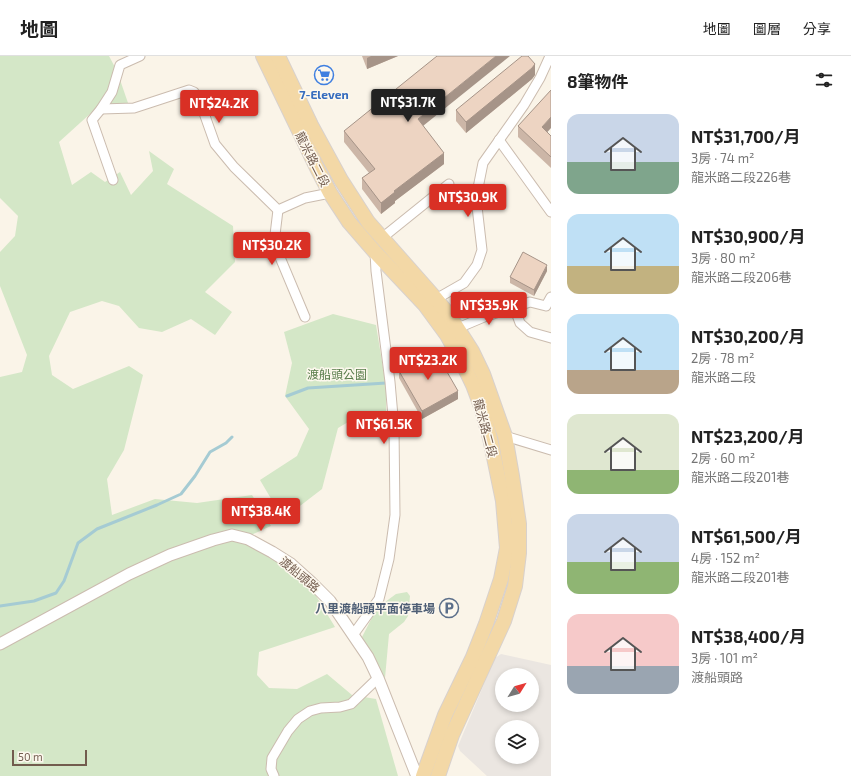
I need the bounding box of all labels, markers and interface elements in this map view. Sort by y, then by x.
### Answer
text: 地圖 [20,17,58,40]
text: 地圖 [703,20,731,37]
text: 圖層 [753,20,781,37]
text: 分享 [803,20,831,37]
supermarket icon: 7-Eleven [313,64,335,86]
icon: filters [813,69,835,91]
text: 8筆物件 [567,71,629,91]
place label: 7-Eleven [299,87,349,101]
pin: NT$31.7K [367,89,449,123]
pin: NT$24.2K [178,90,260,124]
text: NT$31.7K [380,94,436,110]
text: NT$24.2K [189,95,249,111]
text: NT$31,700/月 [691,126,801,146]
street label: 龍米路二段 [293,129,333,189]
icon: home [599,130,647,178]
text: 3房 · 74 m² [691,150,754,166]
text: 龍米路二段226巷 [691,169,791,185]
pin: NT$30.9K [427,184,509,218]
text: NT$30.9K [438,189,498,205]
text: NT$30,900/月 [691,226,806,246]
icon: home [599,230,647,278]
pin: NT$30.2K [231,232,313,266]
text: NT$30.2K [242,237,302,253]
text: 3房 · 80 m² [691,250,756,266]
text: 龍米路二段206巷 [691,269,792,285]
pin: NT$35.9K [448,292,530,326]
text: NT$35.9K [460,297,518,313]
text: NT$30,200/月 [691,326,806,346]
icon: home [599,330,647,378]
pin: NT$23.2K [387,347,469,381]
text: 2房 · 78 m² [691,350,754,366]
text: NT$23.2K [399,352,457,368]
park label: 渡船頭公園 [307,367,367,381]
text: 龍米路二段 [691,369,756,385]
street label: 龍米路二段 [471,397,501,459]
pin: NT$61.5K [343,411,425,445]
text: NT$61.5K [356,416,412,432]
text: NT$23,200/月 [691,426,805,446]
icon: home [599,430,647,478]
text: 2房 · 60 m² [691,450,755,466]
text: 龍米路二段201巷 [691,469,789,485]
pin: NT$38.4K [220,498,302,532]
text: NT$38.4K [231,503,291,519]
text: NT$61,500/月 [691,526,802,546]
icon: home [599,530,647,578]
text: 4房 · 152 m² [691,550,760,566]
street label: 渡船頭路 [277,553,323,595]
text: 龍米路二段201巷 [691,569,789,585]
parking icon: 八里渡船頭平面停車場 [438,597,460,619]
place label: 八里渡船頭平面停車場 [315,601,435,615]
text: NT$38,400/月 [691,626,806,646]
icon: home [599,630,647,678]
text: 3房 · 101 m² [691,650,758,666]
north arrow [495,668,539,712]
map controls [495,668,539,764]
text: 渡船頭路 [691,669,743,685]
button: layers [495,720,539,764]
scale bar [12,748,87,767]
text: 50 m [18,750,43,763]

